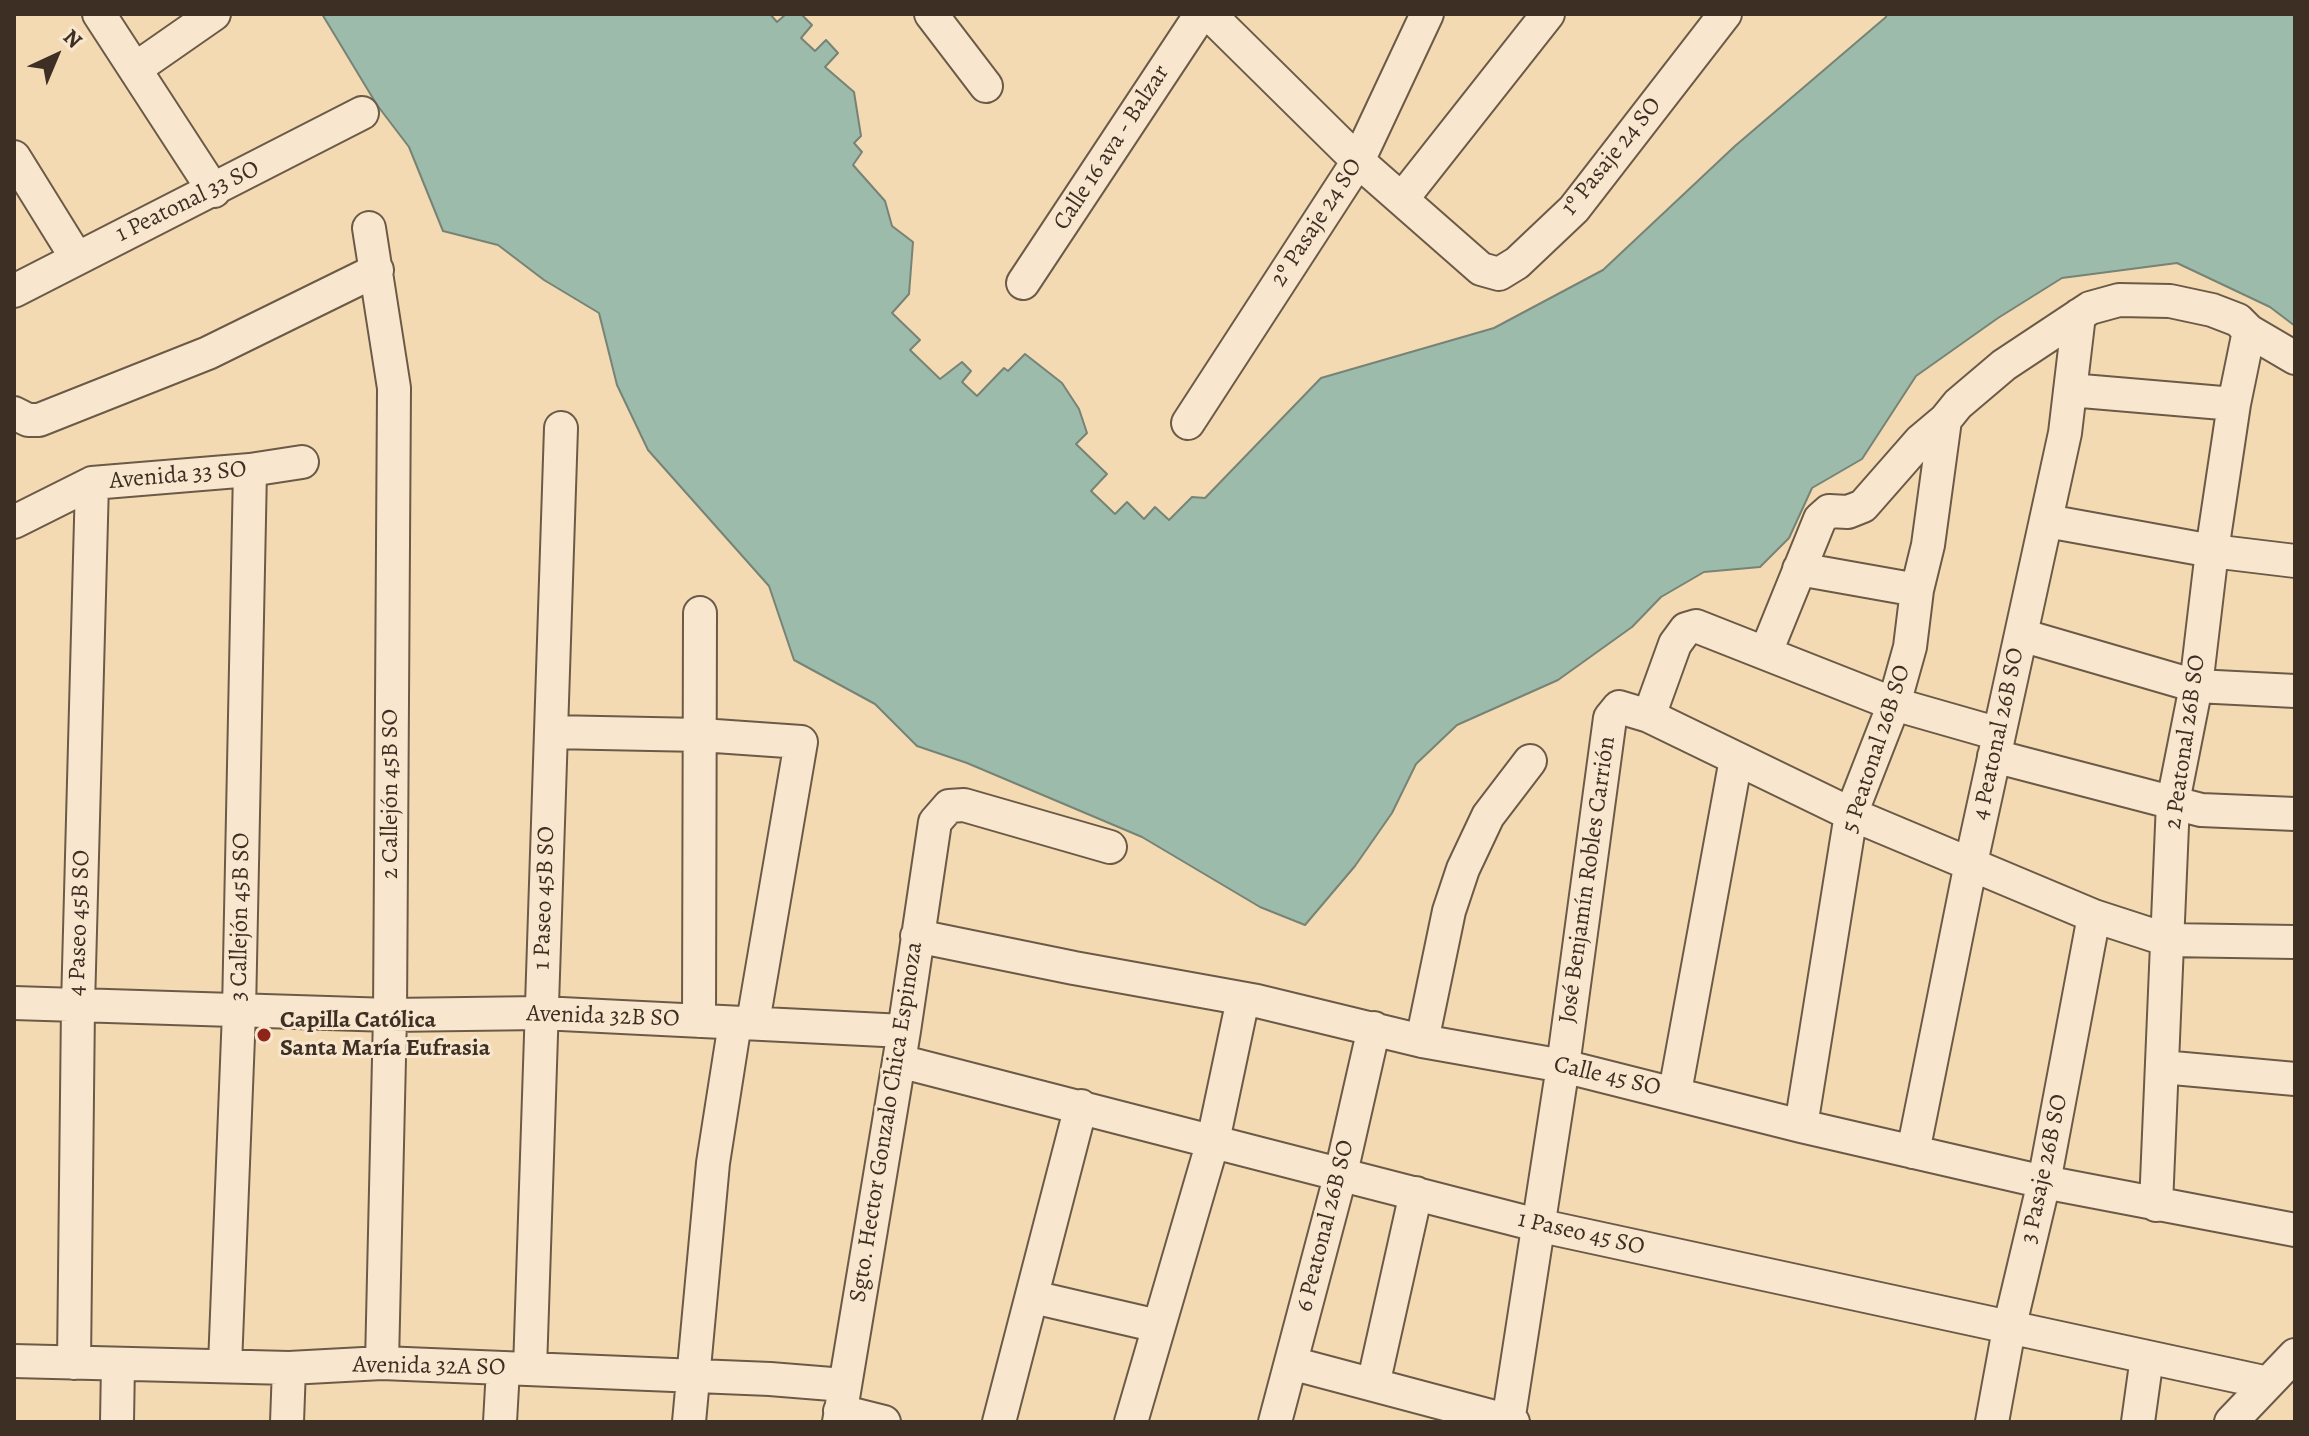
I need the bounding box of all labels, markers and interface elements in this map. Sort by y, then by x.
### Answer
north arrow [16,16,96,96]
text: N [56,22,89,55]
street label: Calle 16 ava - Balzar [1048,60,1176,236]
street label: 1º Pasaje 24 SO [1556,92,1668,222]
street label: 2º Pasaje 24 SO [1265,154,1369,292]
street label: 1 Peatonal 33 SO [112,155,264,249]
street label: Avenida 33 SO [108,456,248,496]
street label: 4 Peatonal 26B SO [1967,645,2031,823]
street label: 2 Peatonal 26B SO [2159,653,2213,831]
street label: 5 Peatonal 26B SO [1836,661,1918,837]
street label: 2 Callejón 45B SO [377,709,405,879]
street label: José Benjamín Robles Carrión [1554,735,1622,1025]
street label: 1 Paseo 45B SO [528,826,562,970]
street label: 3 Callejón 45B SO [225,832,257,1002]
street label: 4 Paseo 45B SO [63,849,97,997]
street label: Sgto. Hector Gonzalo Chica Espinoza [844,940,930,1304]
street label: Avenida 32B SO [526,1000,680,1034]
place label: Capilla Católica Santa María Eufrasia [280,1007,490,1063]
marker: Capilla Católica Santa María Eufrasia [255,1026,273,1044]
street label: Calle 45 SO [1551,1051,1663,1103]
street label: 3 Pasaje 26B SO [2015,1092,2075,1246]
street label: 6 Peatonal 26B SO [1291,1137,1361,1315]
street label: 1 Paseo 45 SO [1515,1205,1647,1263]
street label: Avenida 32A SO [352,1351,506,1383]

